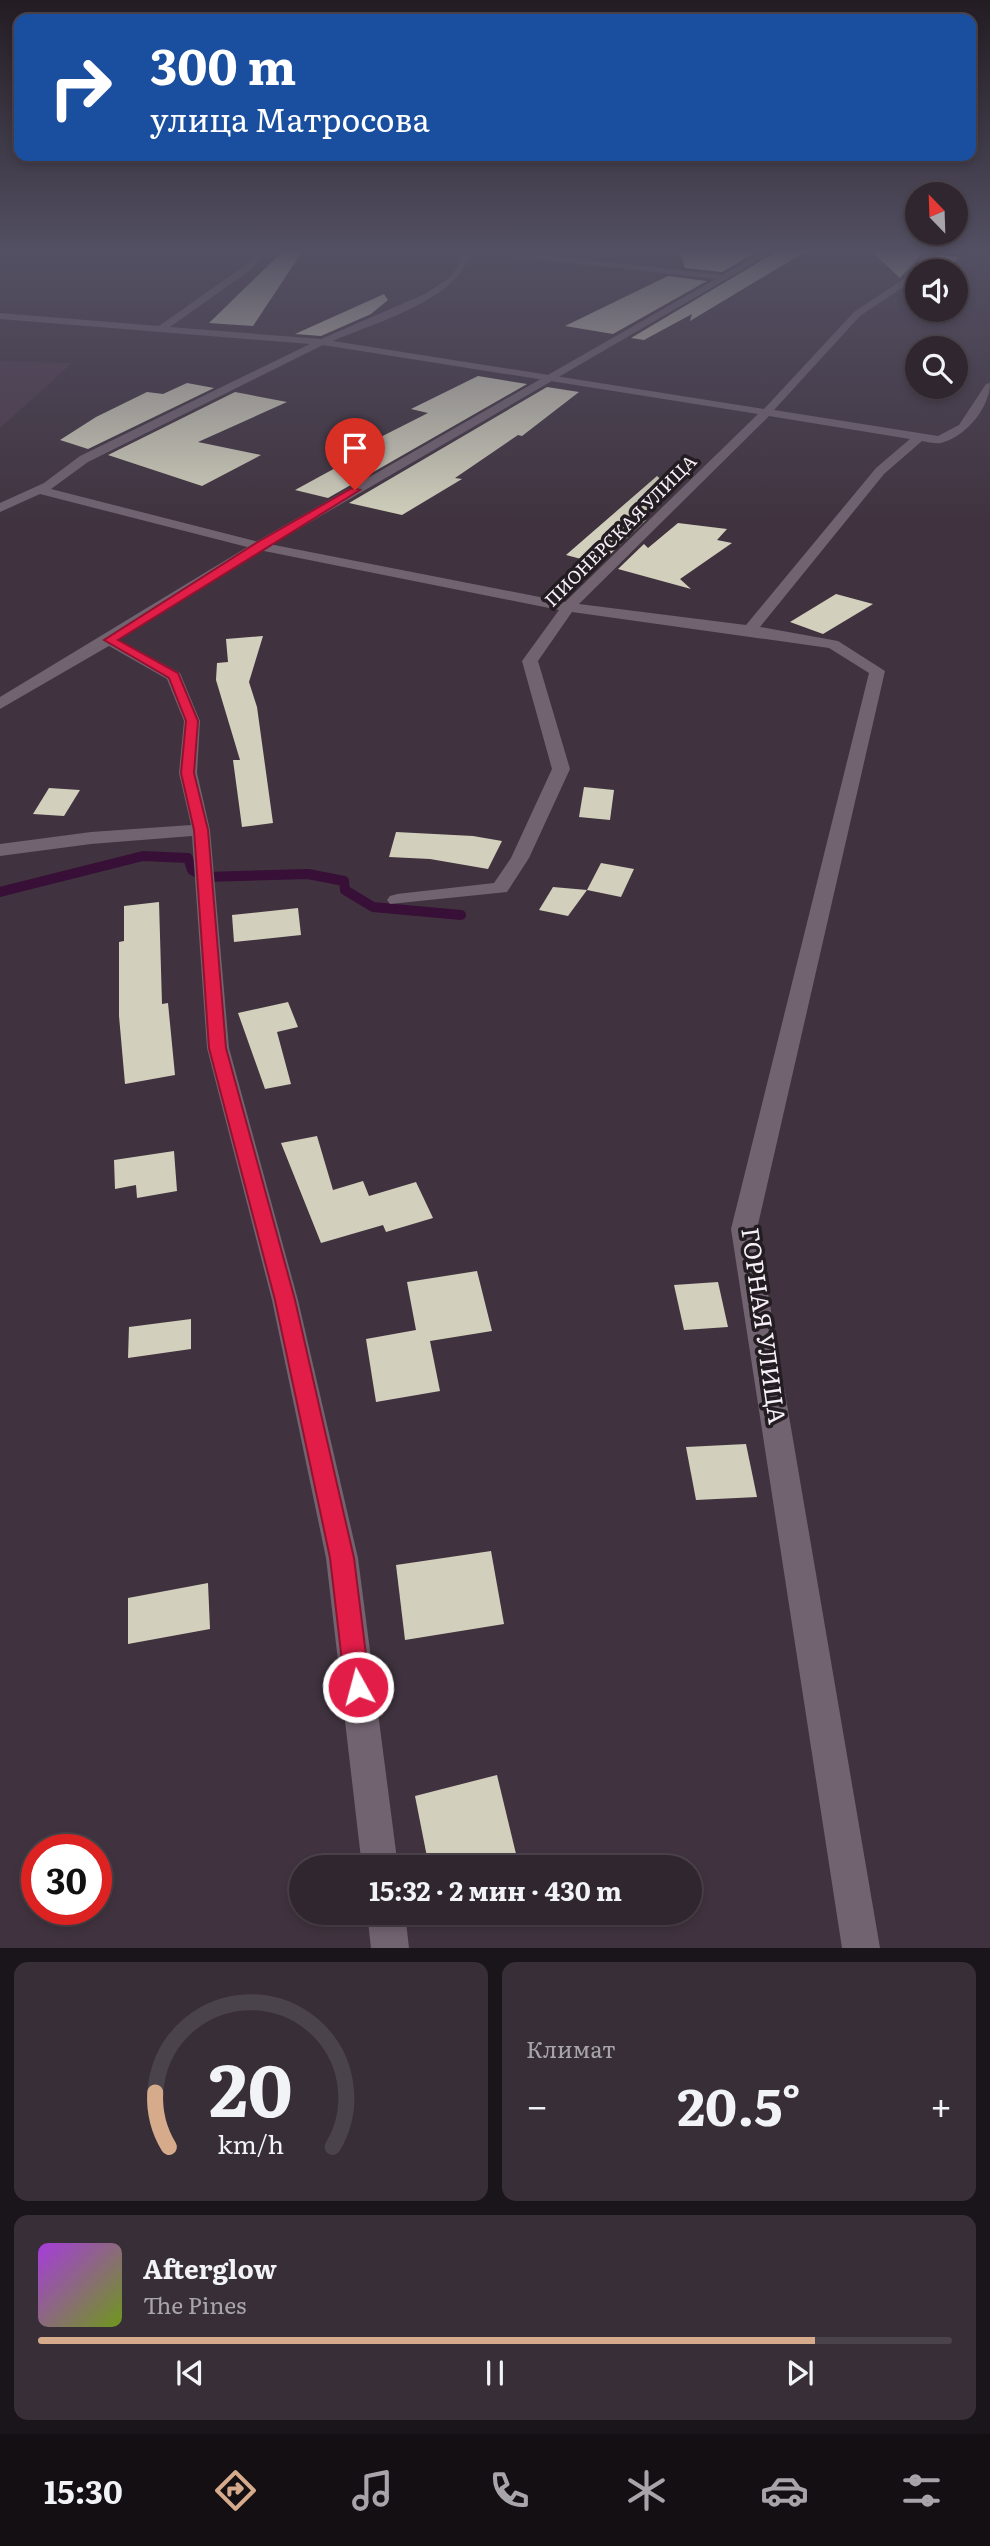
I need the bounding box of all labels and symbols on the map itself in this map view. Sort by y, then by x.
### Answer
north arrow [905,182,968,245]
pin [325,418,385,490]
street label: ПИОНЕРСКАЯ УЛИЦА [538,448,702,612]
street label: ГОРНАЯ УЛИЦА [734,1225,797,1427]
position arrow [321,1650,395,1724]
speed limit sign: 30 [21,1834,112,1925]

